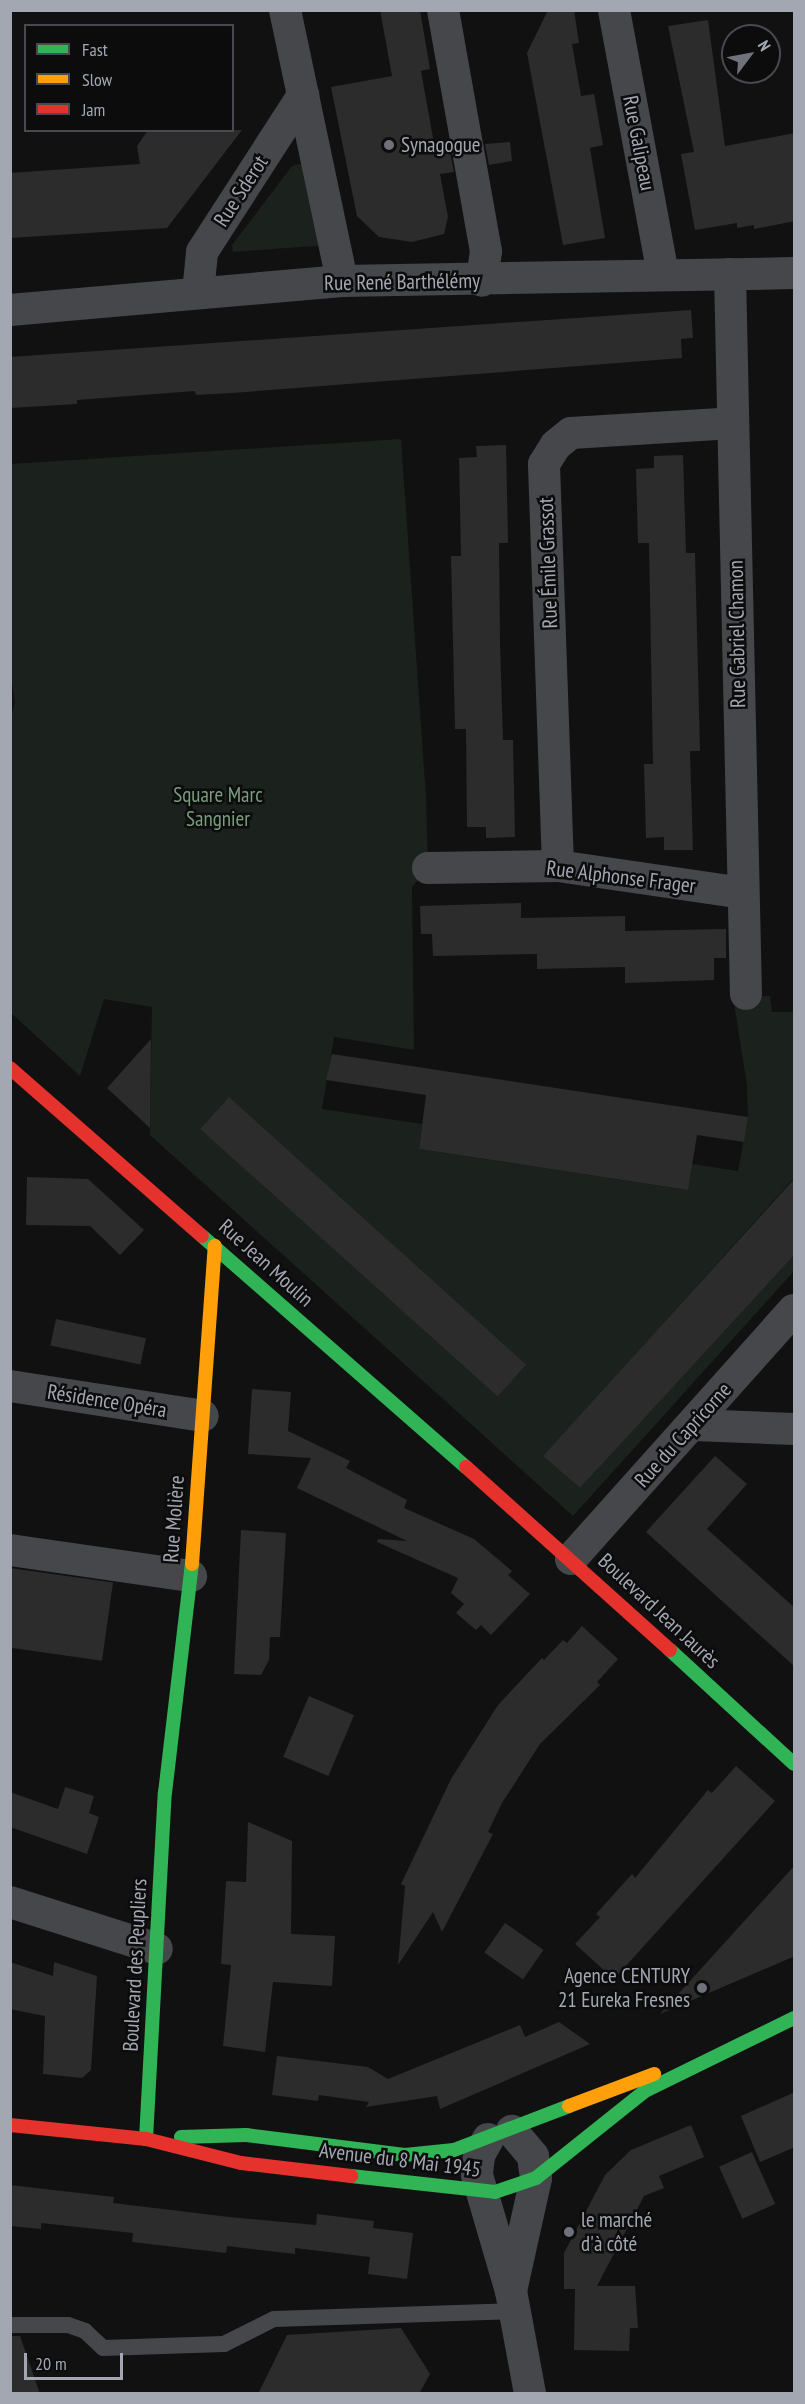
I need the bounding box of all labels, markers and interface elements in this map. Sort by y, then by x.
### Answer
legend [24,24,234,132]
north arrow [721,24,781,84]
text: N [754,37,775,54]
text: Fast [82,38,108,61]
text: Slow [82,68,112,91]
street label: Rue Galipeau [617,94,661,192]
text: Jam [82,98,105,121]
place label: Synagogue [401,132,481,158]
marker: Synagogue [382,138,396,152]
street label: Rue Sderot [209,151,273,231]
street label: Rue René Barthélémy [324,268,480,296]
street label: Rue Émile Grassot [533,497,563,629]
street label: Rue Gabriel Chamon [723,560,751,708]
park label: Square Marc Sangnier [173,782,263,832]
street label: Rue Alphonse Frager [545,855,697,899]
street label: Rue Jean Moulin [214,1214,318,1312]
street label: Rue du Capricorne [629,1378,737,1492]
street label: Résidence Opéra [46,1379,168,1423]
street label: Rue Molière [158,1475,190,1563]
street label: Boulevard Jean Jaurès [593,1548,725,1674]
street label: Boulevard des Peupliers [118,1878,152,2052]
place label: Agence CENTURY 21 Eureka Fresnes [558,1963,690,2013]
marker: Agence CENTURY 21 Eureka Fresnes [695,1981,709,1995]
street label: Avenue du 8 Mai 1945 [318,2138,482,2182]
place label: le marché d'à côté [581,2207,652,2257]
marker: le marché d'à côté [562,2225,576,2239]
scale bar [27,2341,126,2379]
text: 20 m [35,2352,67,2375]

